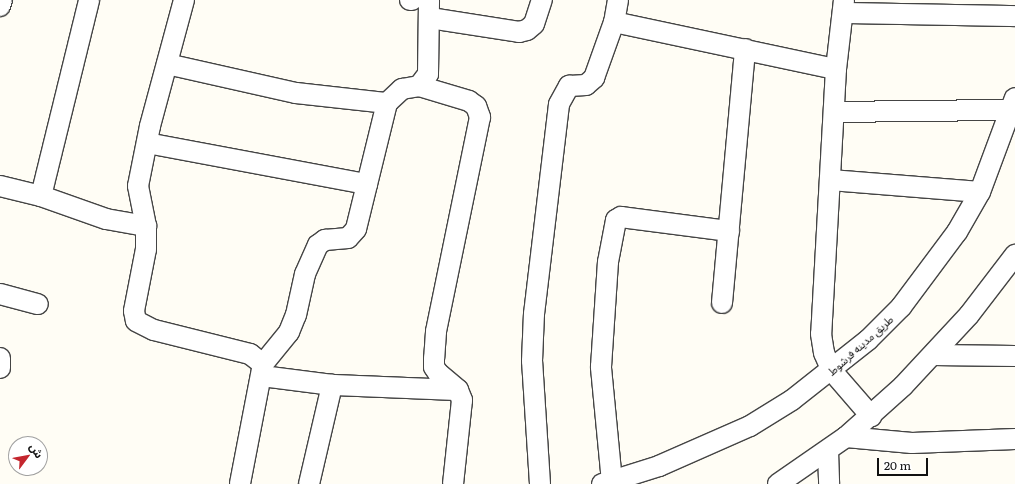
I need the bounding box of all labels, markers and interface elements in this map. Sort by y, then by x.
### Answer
street label: طريق مدينه فرشوط [825,312,895,378]
north arrow [8,436,48,476]
text: ش [27,440,48,461]
scale bar [879,450,930,476]
text: 20 m [884,456,911,474]

